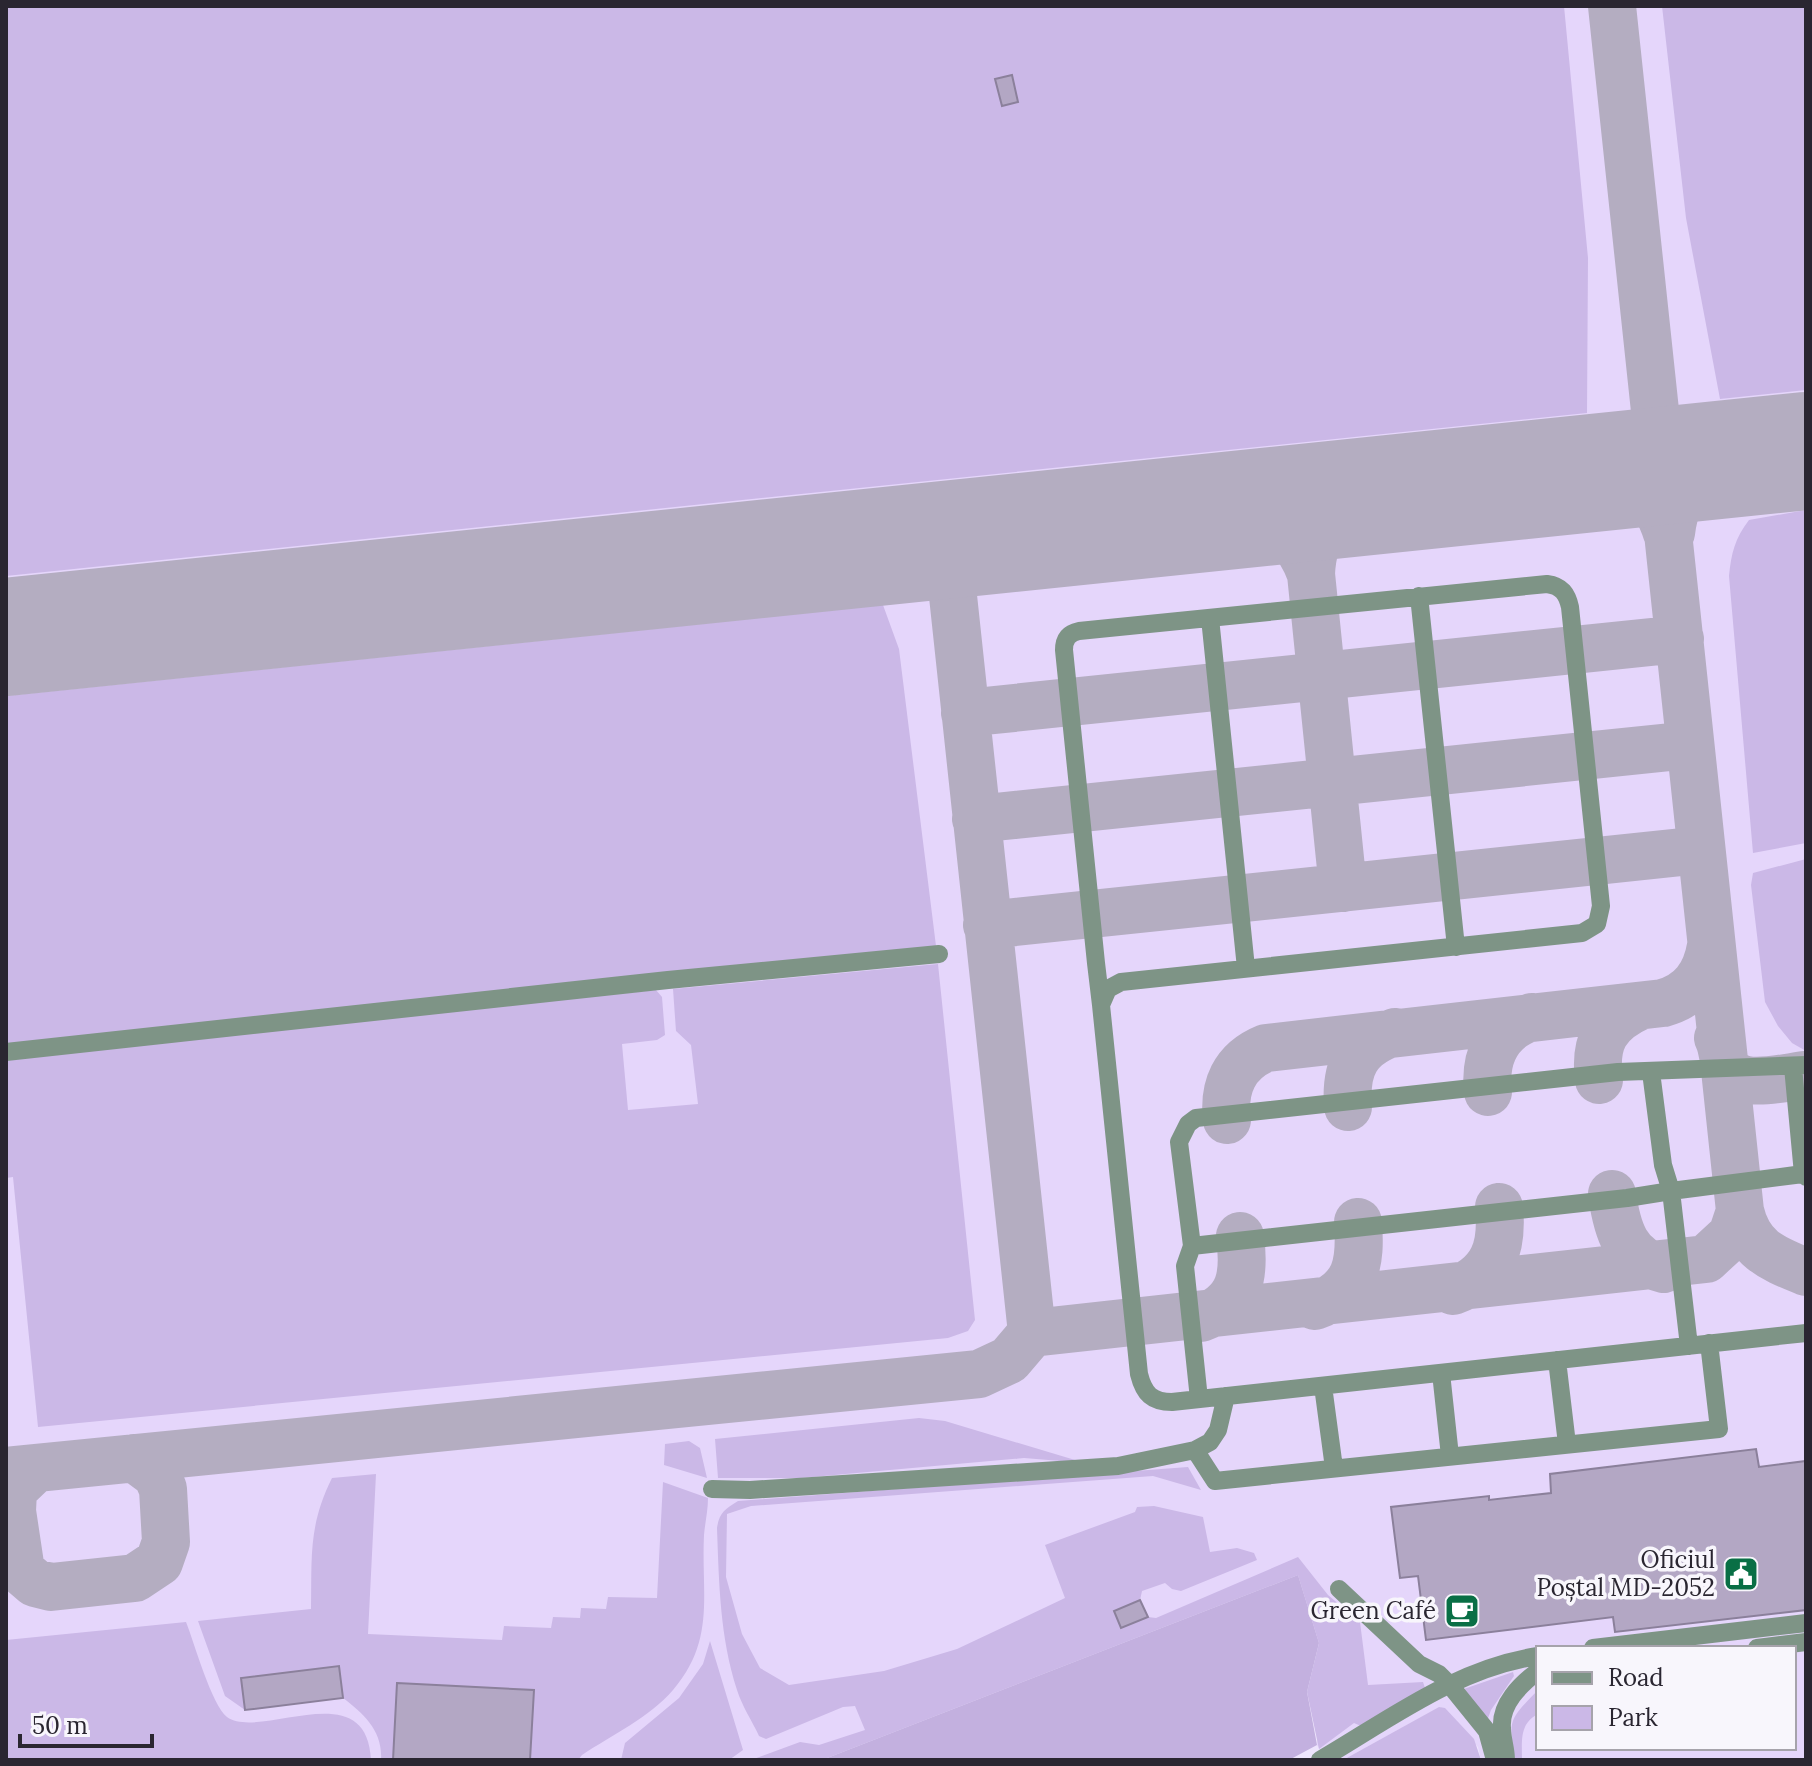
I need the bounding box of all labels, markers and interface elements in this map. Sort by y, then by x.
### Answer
place label: Oficiul Poștal MD-2052 [1536,1544,1715,1603]
public building icon: Oficiul Poștal MD-2052 [1722,1555,1760,1593]
cafe icon: Green Café [1443,1592,1481,1630]
place label: Green Café [1311,1595,1436,1626]
legend [1536,1646,1796,1750]
text: Road [1608,1662,1664,1693]
scale bar [20,1698,152,1748]
text: Park [1608,1702,1658,1733]
text: 50 m [32,1710,88,1741]

